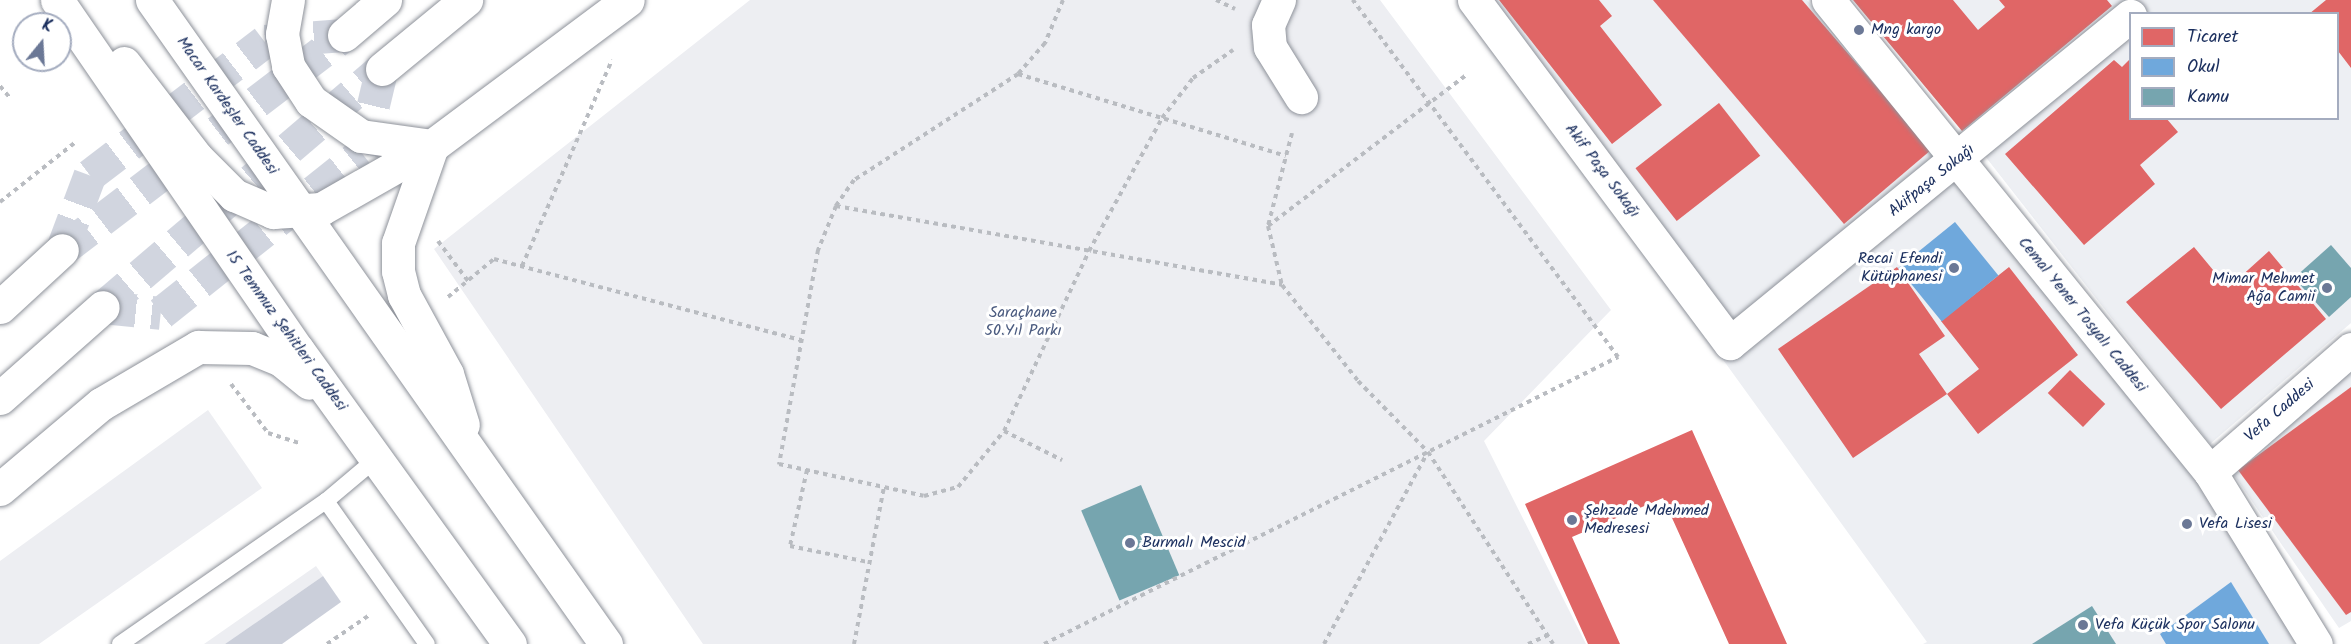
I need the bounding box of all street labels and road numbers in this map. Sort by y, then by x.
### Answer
street label: Macar Kardeşler Caddesi [172,33,282,179]
street label: Akif Paşa Sokağı [1560,120,1644,222]
street label: Akifpaşa Sokağı [1885,140,1979,222]
street label: Cemal Yener Tosyalı Caddesi [2013,233,2151,397]
street label: 15 Temmuz Şehitleri Caddesi [221,247,351,415]
street label: Vefa Caddesi [2241,375,2319,447]

